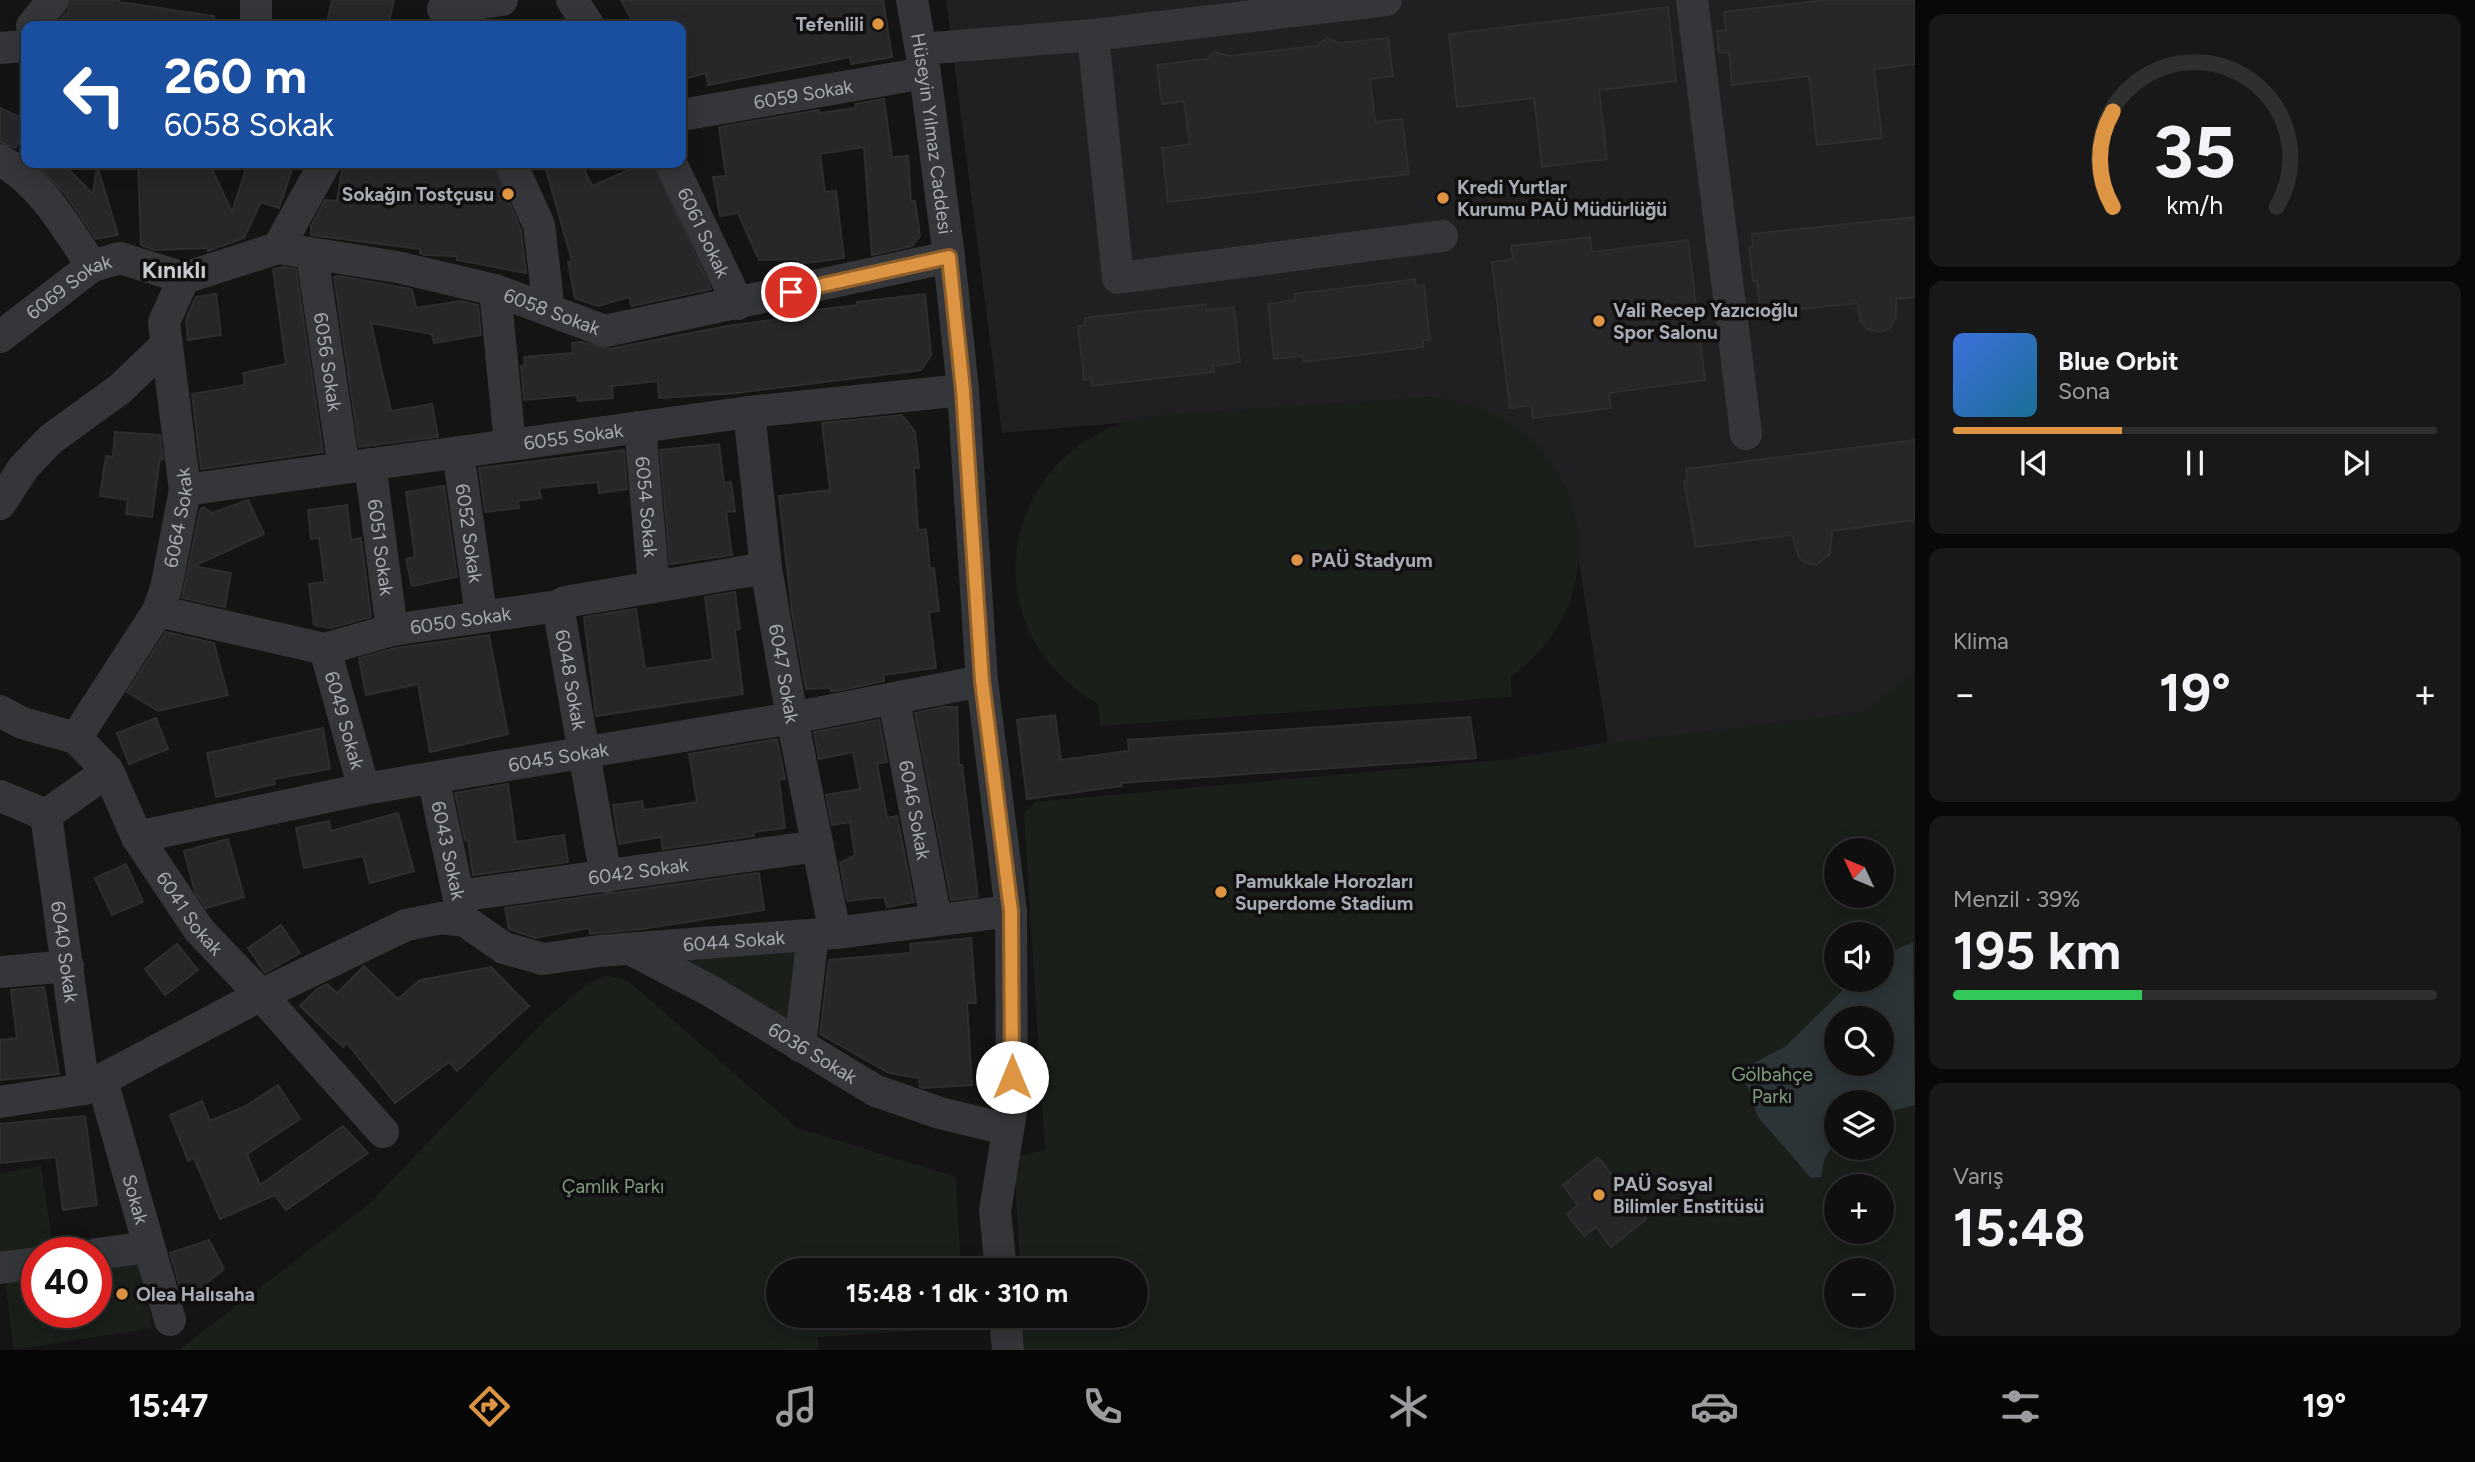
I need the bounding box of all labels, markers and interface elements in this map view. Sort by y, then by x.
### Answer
place label: Tefenlili [796,13,864,36]
marker: Tefenlili [870,16,886,32]
street label: Hüseyin Yılmaz Caddesi [906,31,957,236]
text: 260 m [164,46,307,105]
icon: left [49,49,140,140]
street label: 6059 Sokak [752,75,855,114]
text: 6058 Sokak [164,106,334,144]
text: 35 [2154,108,2236,195]
place label: Kredi Yurtlar Kurumu PAÜ Müdürlüğü [1457,176,1667,221]
place label: Sokağın Tostçusu [342,183,494,206]
street label: 6061 Sokak [672,184,735,282]
marker: Sokağın Tostçusu [500,186,516,202]
text: km/h [2166,189,2224,219]
marker: Kredi Yurtlar Kurumu PAÜ Müdürlüğü [1435,190,1451,206]
street label: 6069 Sokak [22,250,115,324]
district label: Kınıklı [142,256,206,284]
pin [761,262,821,322]
icon: arrive [772,273,810,311]
street label: 6058 Sokak [501,283,604,340]
place label: Vali Recep Yazıcıoğlu Spor Salonu [1613,299,1798,344]
street label: 6056 Sokak [309,311,346,414]
marker: Vali Recep Yazıcıoğlu Spor Salonu [1591,313,1607,329]
text: Blue Orbit [2058,345,2179,377]
text: Sona [2058,377,2110,405]
street label: 6055 Sokak [522,418,625,455]
icon: previous [2015,444,2053,482]
icon: pause [2176,444,2214,482]
icon: next [2337,444,2375,482]
street label: 6054 Sokak [631,455,662,559]
street label: 6064 Sokak [159,466,198,570]
street label: 6052 Sokak [451,482,487,585]
street label: 6051 Sokak [363,498,398,598]
place label: PAÜ Stadyum [1311,549,1433,572]
marker: PAÜ Stadyum [1289,552,1305,568]
street label: 6050 Sokak [409,602,513,639]
street label: 6047 Sokak [764,622,804,726]
text: Klima [1953,627,2009,655]
street label: 6048 Sokak [550,628,591,733]
text: 19° [2159,662,2231,724]
street label: 6049 Sokak [320,669,369,773]
text: − [1953,671,1977,717]
text: + [2413,671,2437,717]
street label: 6045 Sokak [507,738,611,777]
street label: 6046 Sokak [894,758,935,863]
street label: 6043 Sokak [426,799,470,903]
north arrow [1824,838,1894,908]
map controls [1824,838,1894,1328]
street label: 6042 Sokak [587,853,691,890]
street label: 6041 Sokak [151,867,228,961]
place label: Pamukkale Horozları Superdome Stadium [1235,870,1413,915]
marker: Pamukkale Horozları Superdome Stadium [1213,884,1229,900]
text: Menzil · 39% [1953,885,2080,913]
street label: 6040 Sokak [46,900,83,1005]
text: 195 km [1953,920,2121,982]
button: sound [1824,922,1894,992]
street label: 6044 Sokak [682,926,786,957]
button: search [1824,1006,1894,1076]
street label: 6036 Sokak [764,1018,862,1089]
position arrow [975,1040,1049,1114]
park label: Gölbahçe Parkı [1731,1063,1813,1108]
button: layers [1824,1090,1894,1160]
text: Varış [1953,1162,2004,1190]
street label: Sokak [117,1172,154,1228]
place label: PAÜ Sosyal Bilimler Enstitüsü [1613,1173,1764,1218]
button: + [1824,1174,1894,1244]
park label: Çamlık Parkı [562,1175,664,1198]
marker: PAÜ Sosyal Bilimler Enstitüsü [1591,1187,1607,1203]
text: 15:48 [1953,1197,2086,1259]
speed limit sign: 40 [21,1237,112,1328]
button: − [1824,1258,1894,1328]
text: 15:48 · 1 dk · 310 m [846,1277,1068,1309]
place label: Olea Halısaha [136,1283,255,1306]
marker: Olea Halısaha [114,1286,130,1302]
icon: directions [465,1382,514,1431]
icon: music [772,1382,821,1431]
icon: phone [1078,1382,1127,1431]
icon: climate [1384,1382,1433,1431]
icon: car [1690,1382,1739,1431]
icon: filters [1996,1382,2045,1431]
text: 15:47 [129,1387,208,1425]
text: 19° [2302,1387,2346,1425]

